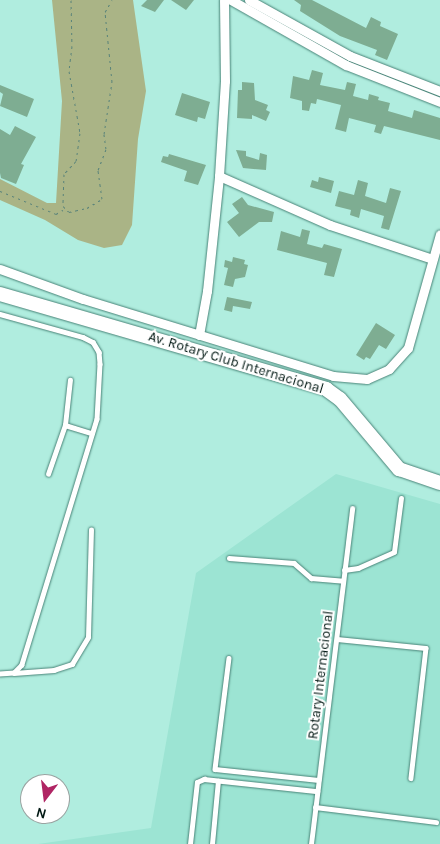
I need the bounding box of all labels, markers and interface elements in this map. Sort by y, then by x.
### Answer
street label: Av. Rotary Club Internacional [146,328,326,398]
street label: Rotary Internacional [305,610,337,740]
north arrow [20,774,70,824]
text: N [34,803,48,823]

